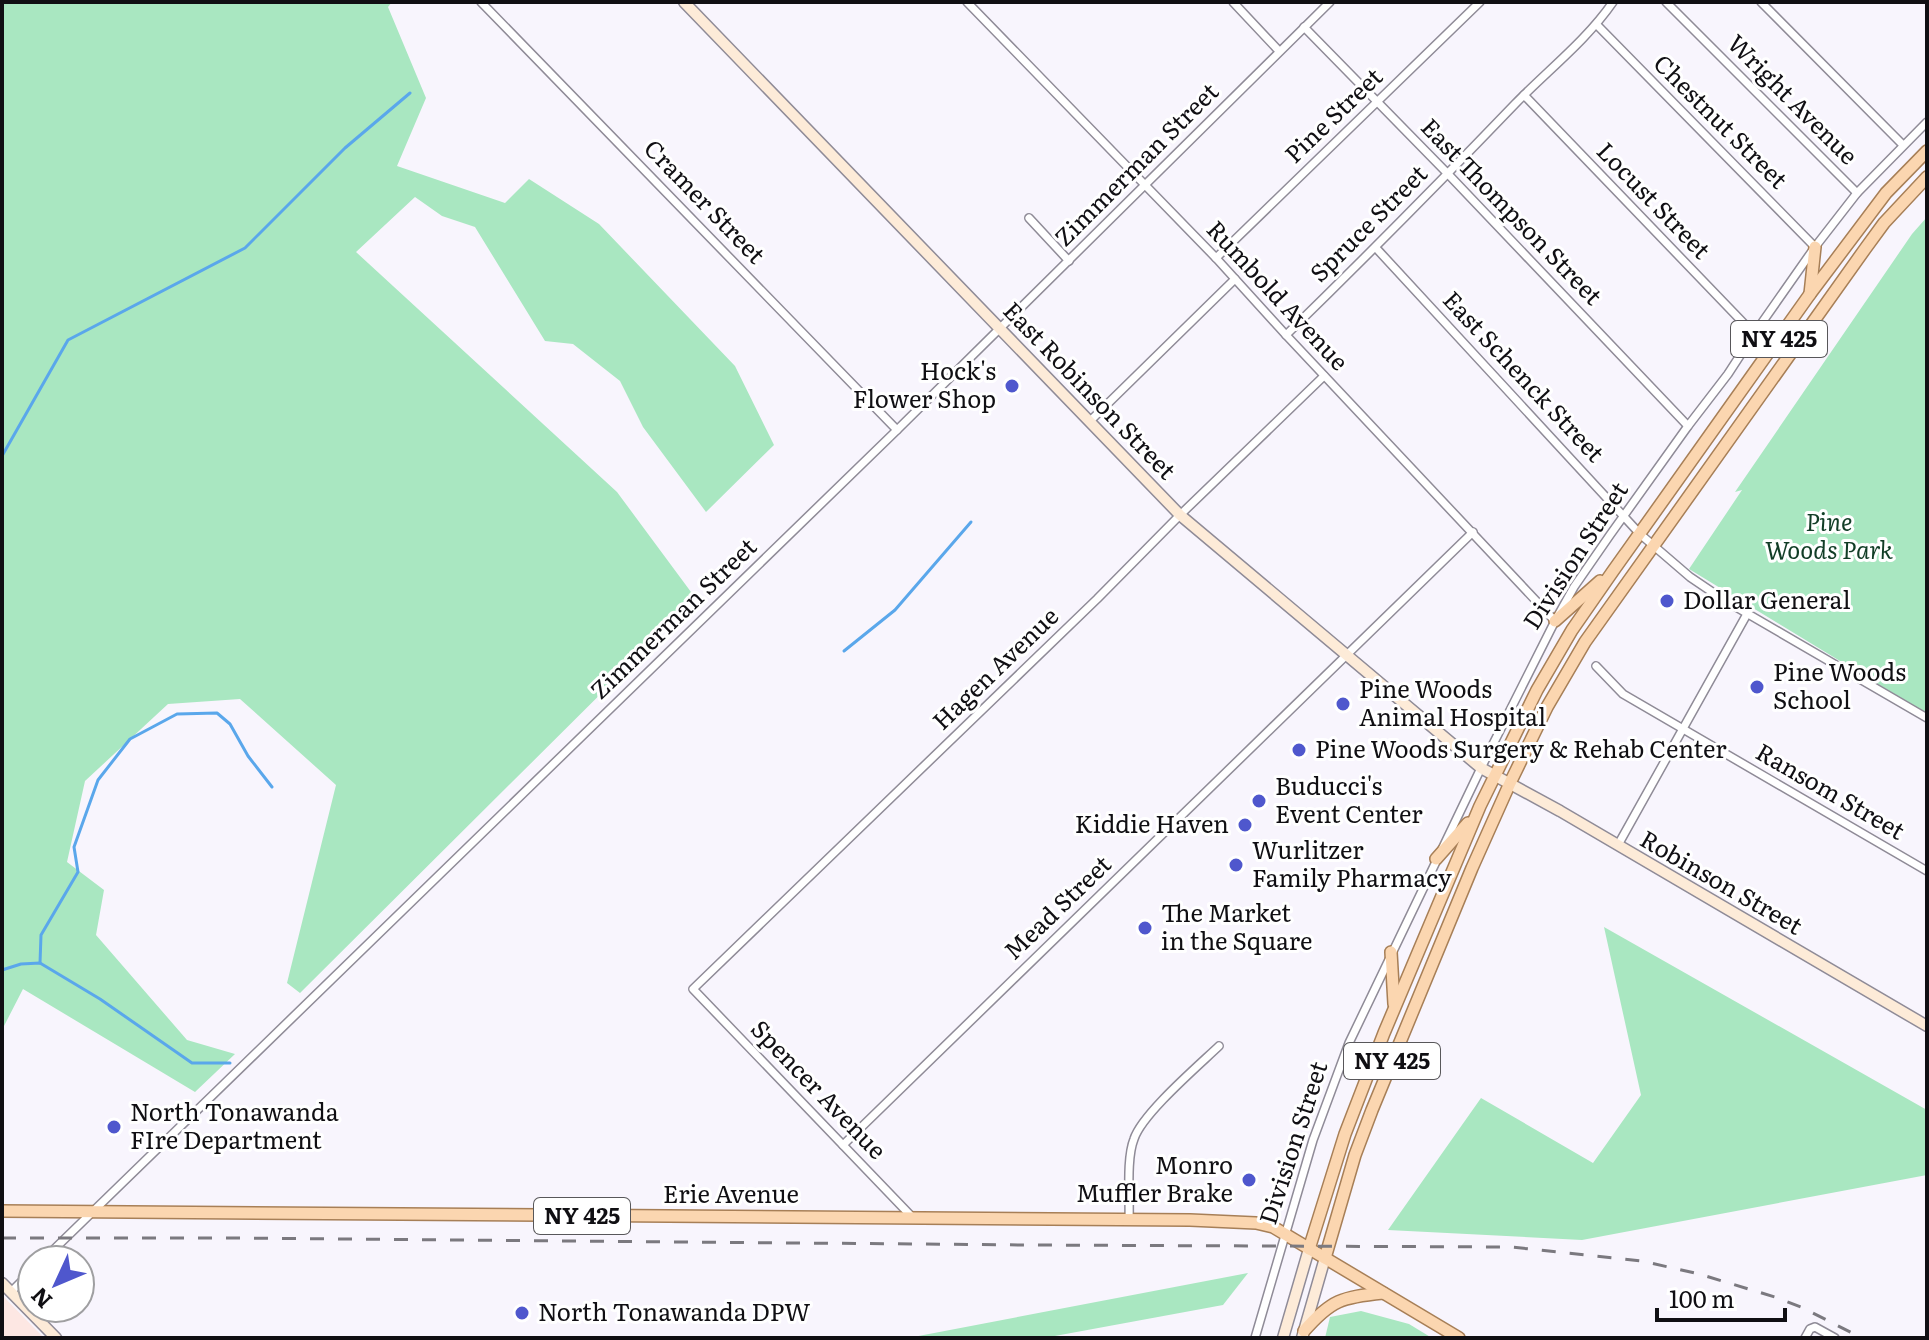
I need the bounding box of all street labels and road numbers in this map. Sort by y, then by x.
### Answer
street label: Wright Avenue [1721,25,1867,171]
street label: Chestnut Street [1647,45,1797,195]
street label: Pine Street [1275,58,1389,170]
street label: Zimmerman Street [1045,73,1225,253]
street label: East Thompson Street [1414,109,1612,312]
street label: Cramer Street [637,130,775,271]
street label: Locust Street [1590,133,1720,266]
street label: Spruce Street [1301,155,1434,289]
street label: Rumbold Avenue [1200,211,1358,377]
street label: East Schenck Street [1436,282,1614,469]
street label: East Robinson Street [996,292,1185,486]
road number: NY 425 [1731,321,1827,357]
street label: Division Street [1513,474,1635,635]
street label: Zimmerman Street [581,528,763,706]
street label: Hagen Avenue [923,598,1065,736]
street label: Ransom Street [1750,733,1912,847]
street label: Robinson Street [1635,820,1810,942]
street label: Mead Street [995,846,1118,966]
street label: Spencer Avenue [744,1011,895,1166]
road number: NY 425 [1344,1043,1440,1079]
street label: Division Street [1249,1056,1335,1228]
street label: Erie Avenue [663,1175,799,1210]
road number: NY 425 [534,1198,630,1234]

